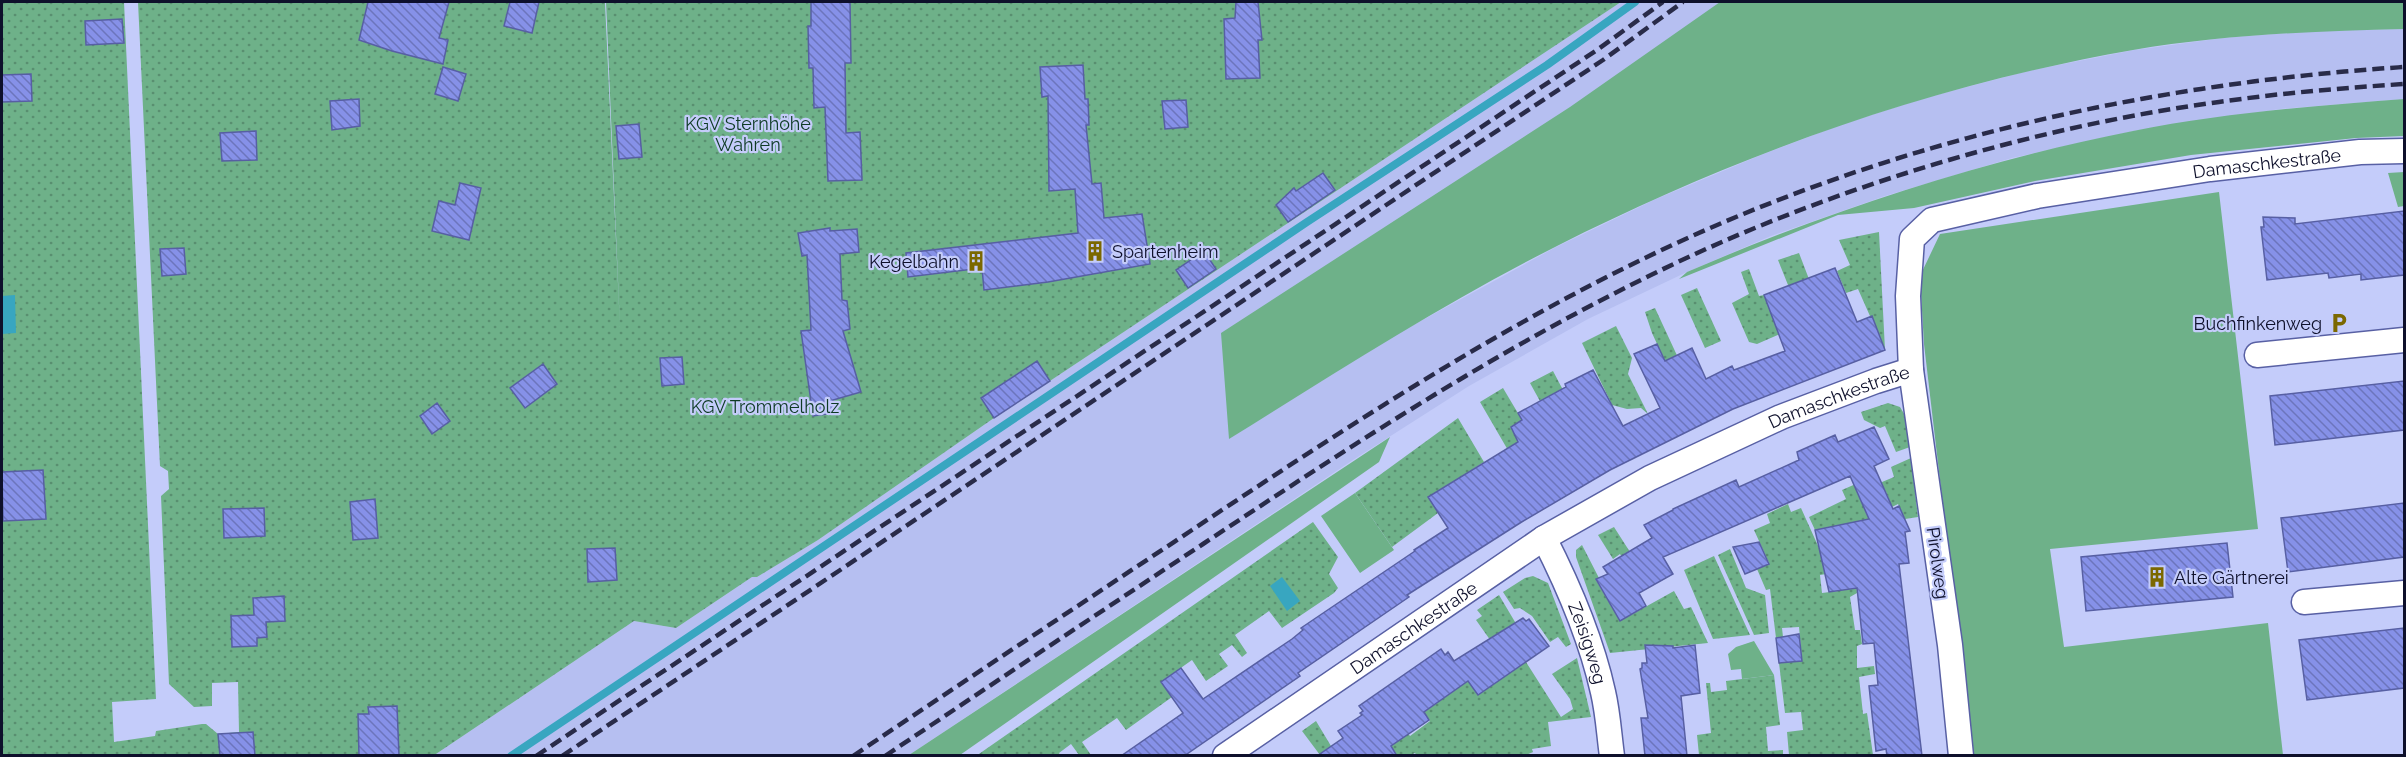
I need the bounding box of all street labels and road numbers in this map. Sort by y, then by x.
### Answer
street label: Damaschkestraße [2191,144,2342,182]
street label: Damaschkestraße [1765,361,1912,432]
street label: Pirolweg [1923,526,1953,600]
street label: Damaschkestraße [1346,576,1481,678]
street label: Zeisigweg [1564,599,1611,686]

